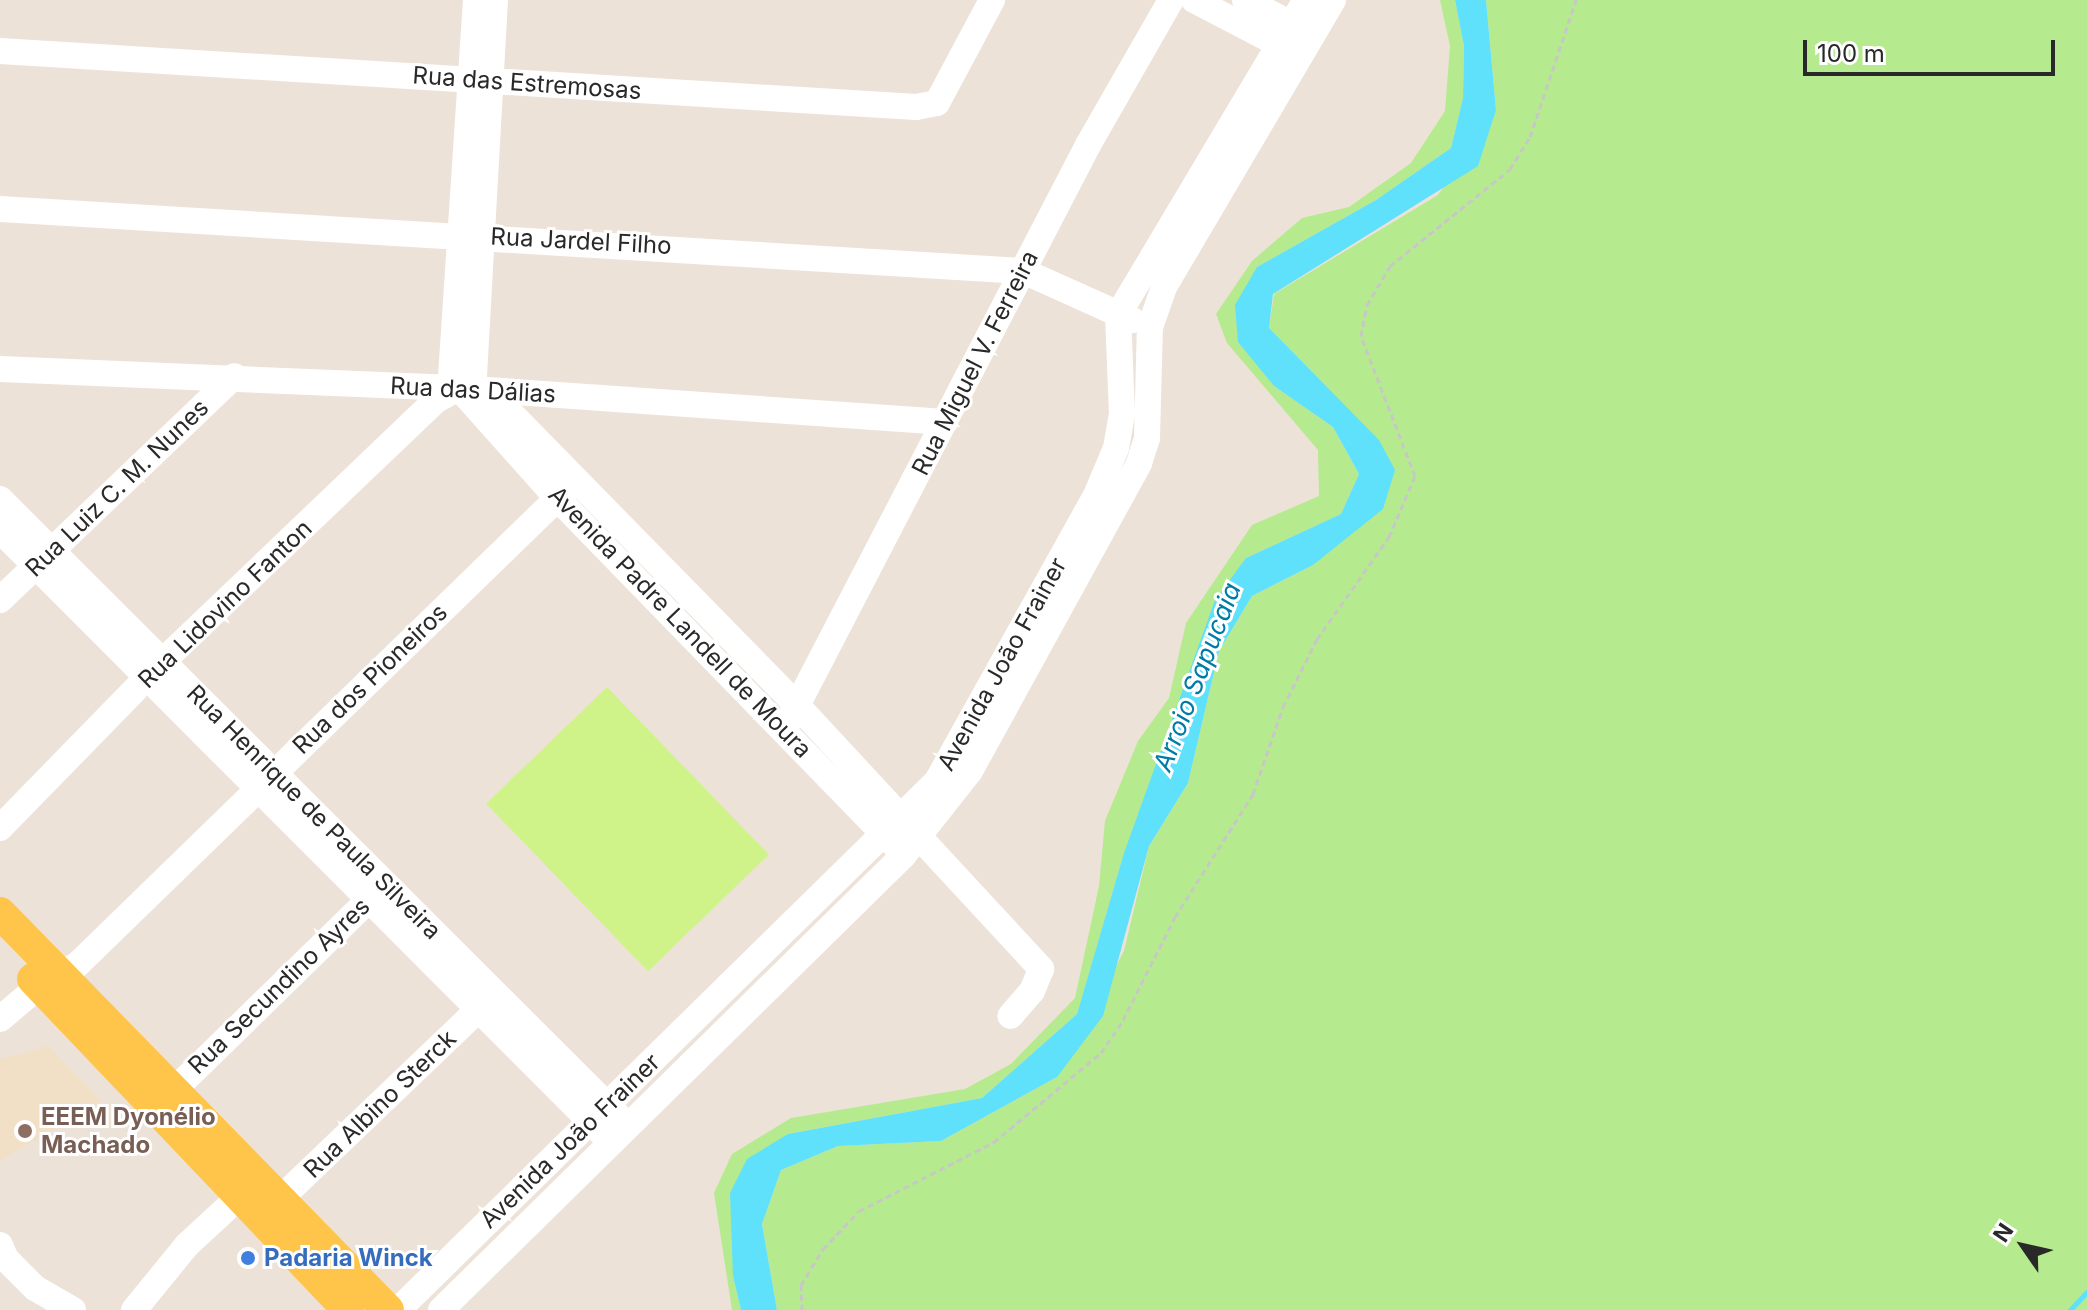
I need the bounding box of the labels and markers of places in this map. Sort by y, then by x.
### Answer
place label: EEEM Dyonélio Machado [41,1103,216,1159]
marker: EEEM Dyonélio Machado [16,1122,34,1140]
place label: Padaria Winck [264,1244,433,1272]
marker: Padaria Winck [239,1249,257,1267]

